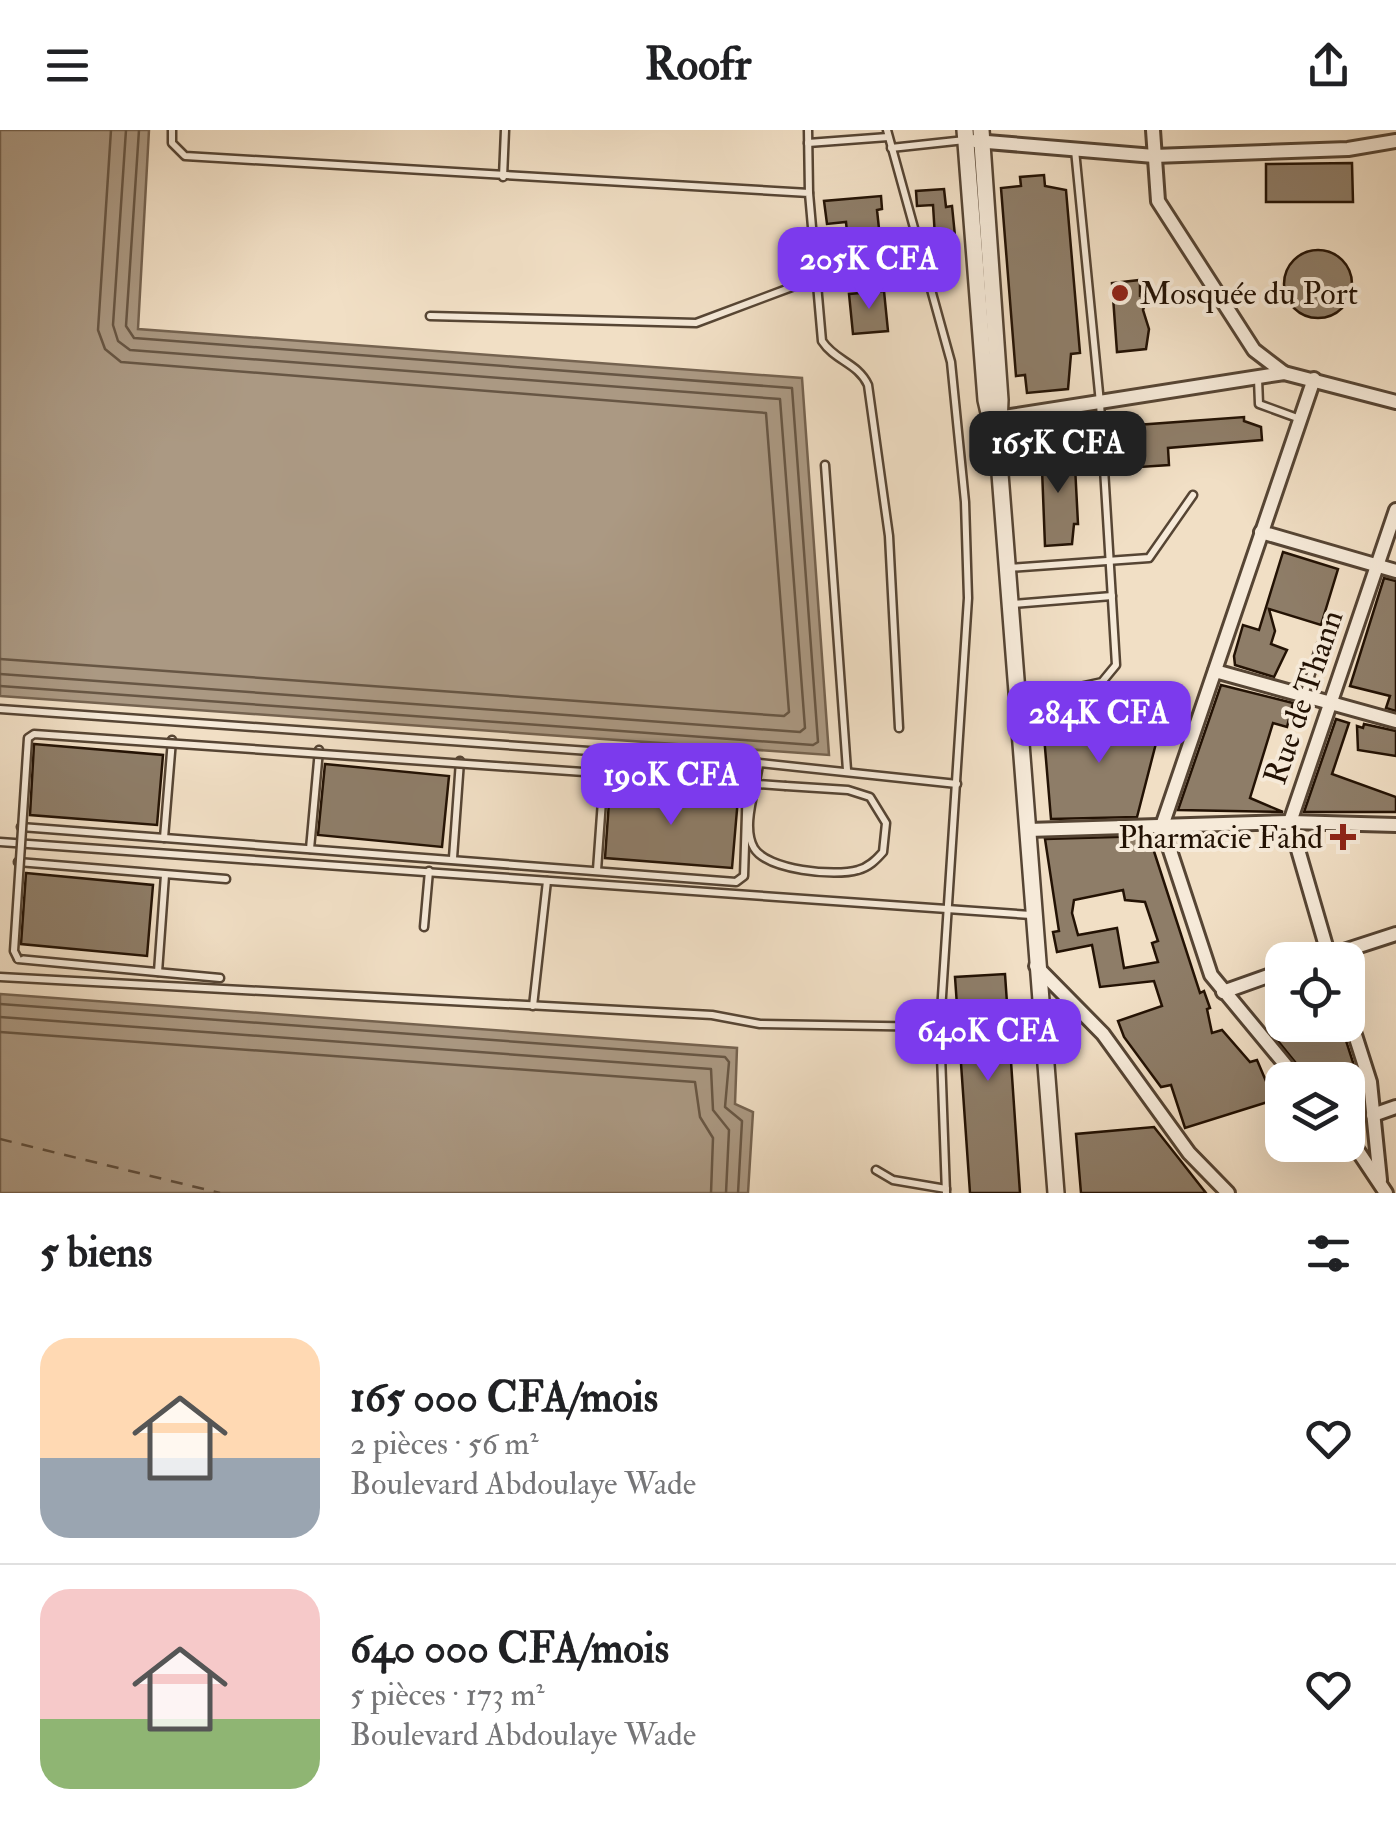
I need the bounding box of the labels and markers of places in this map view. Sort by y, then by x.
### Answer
pin: 205K CFA [766,227,972,312]
place label: Mosquée du Port [1140,274,1358,314]
marker: Mosquée du Port [1109,282,1131,304]
pin: 165K CFA [955,411,1161,496]
pin: 284K CFA [996,681,1202,766]
pin: 190K CFA [568,743,774,828]
place label: Pharmacie Fahd [1118,818,1323,858]
marker: Pharmacie Fahd [1332,826,1354,848]
pin: 640K CFA [885,999,1091,1084]

